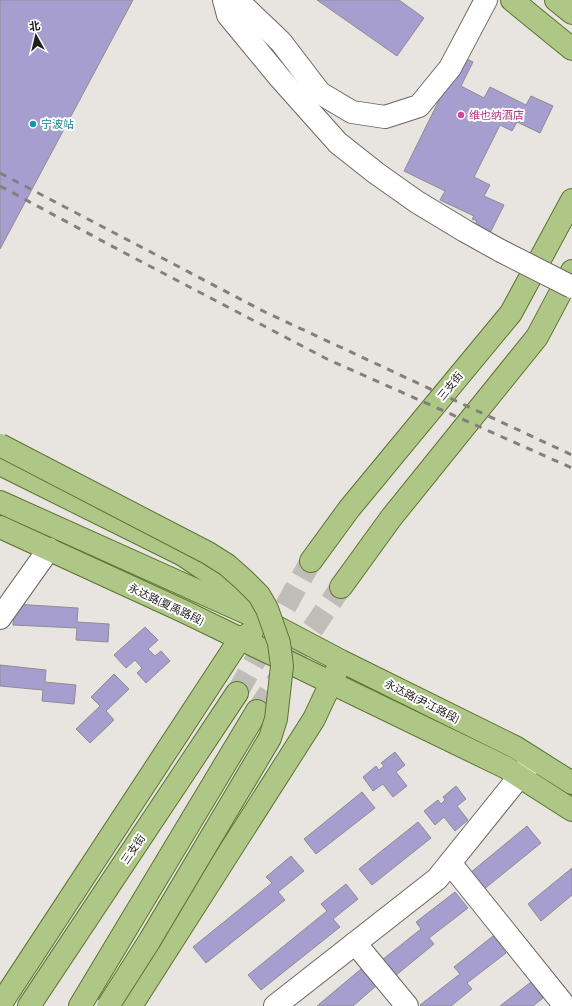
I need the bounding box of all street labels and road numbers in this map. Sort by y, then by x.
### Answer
street label: 三支街 [435,369,466,403]
street label: 永达路(夏禹路段) [126,581,206,628]
street label: 永达路(尹江路段) [382,677,461,726]
street label: 三支街 [119,832,148,867]

